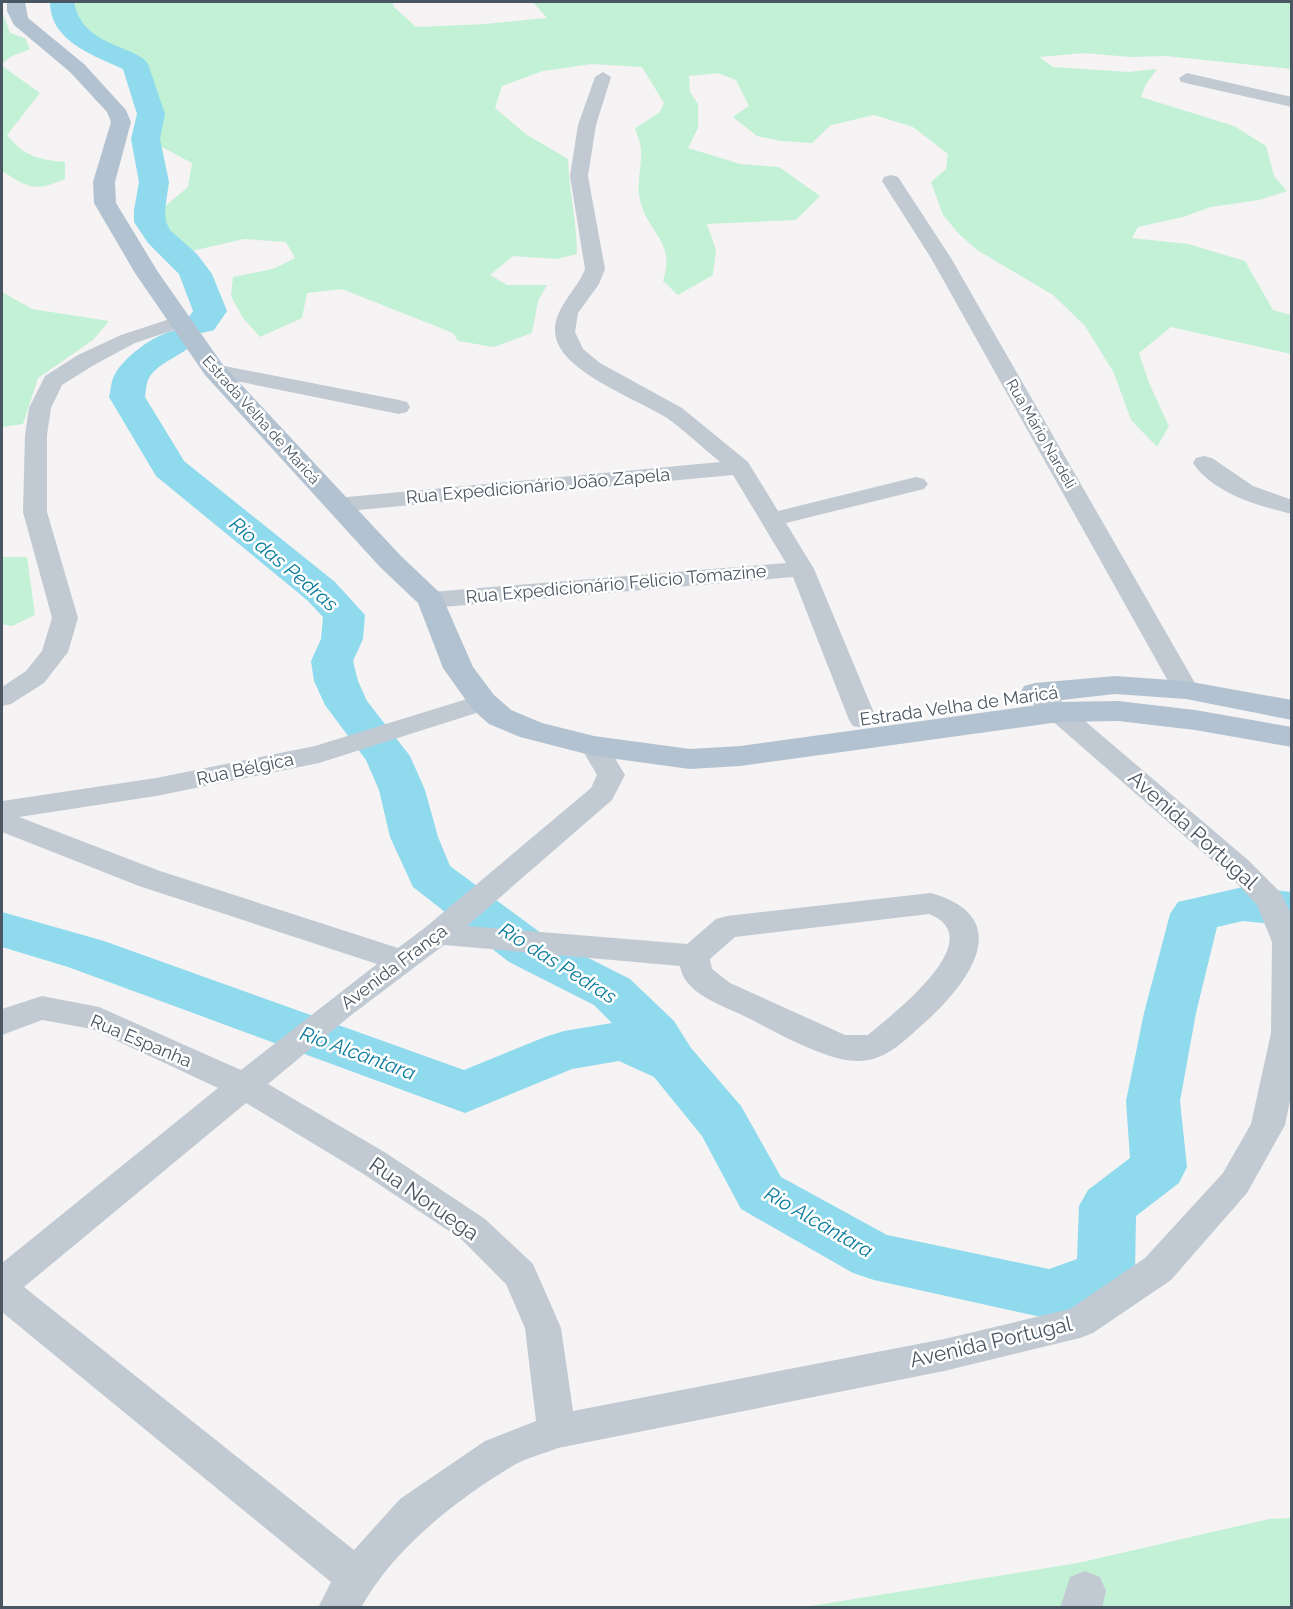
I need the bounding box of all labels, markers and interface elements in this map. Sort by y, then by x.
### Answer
street label: Estrada Velha de Maricá [199,352,323,488]
street label: Rua Mário Nardeli [1002,376,1080,492]
street label: Rua Expedicionário João Zapela [405,463,671,508]
water label: Rio das Pedras [225,512,343,617]
street label: Rua Expedicionário Felicio Tomazine [465,560,768,607]
street label: Estrada Velha de Maricá [858,681,1059,730]
street label: Rua Bélgica [194,748,295,789]
street label: Avenida Portugal [1123,765,1263,895]
water label: Rio das Pedras [495,917,622,1009]
street label: Avenida França [336,920,451,1013]
street label: Rua Espanha [87,1010,195,1071]
water label: Rio Alcântara [297,1021,419,1085]
street label: Rua Noruega [365,1152,484,1246]
water label: Rio Alcântara [761,1181,877,1263]
street label: Avenida Portugal [907,1311,1075,1372]

